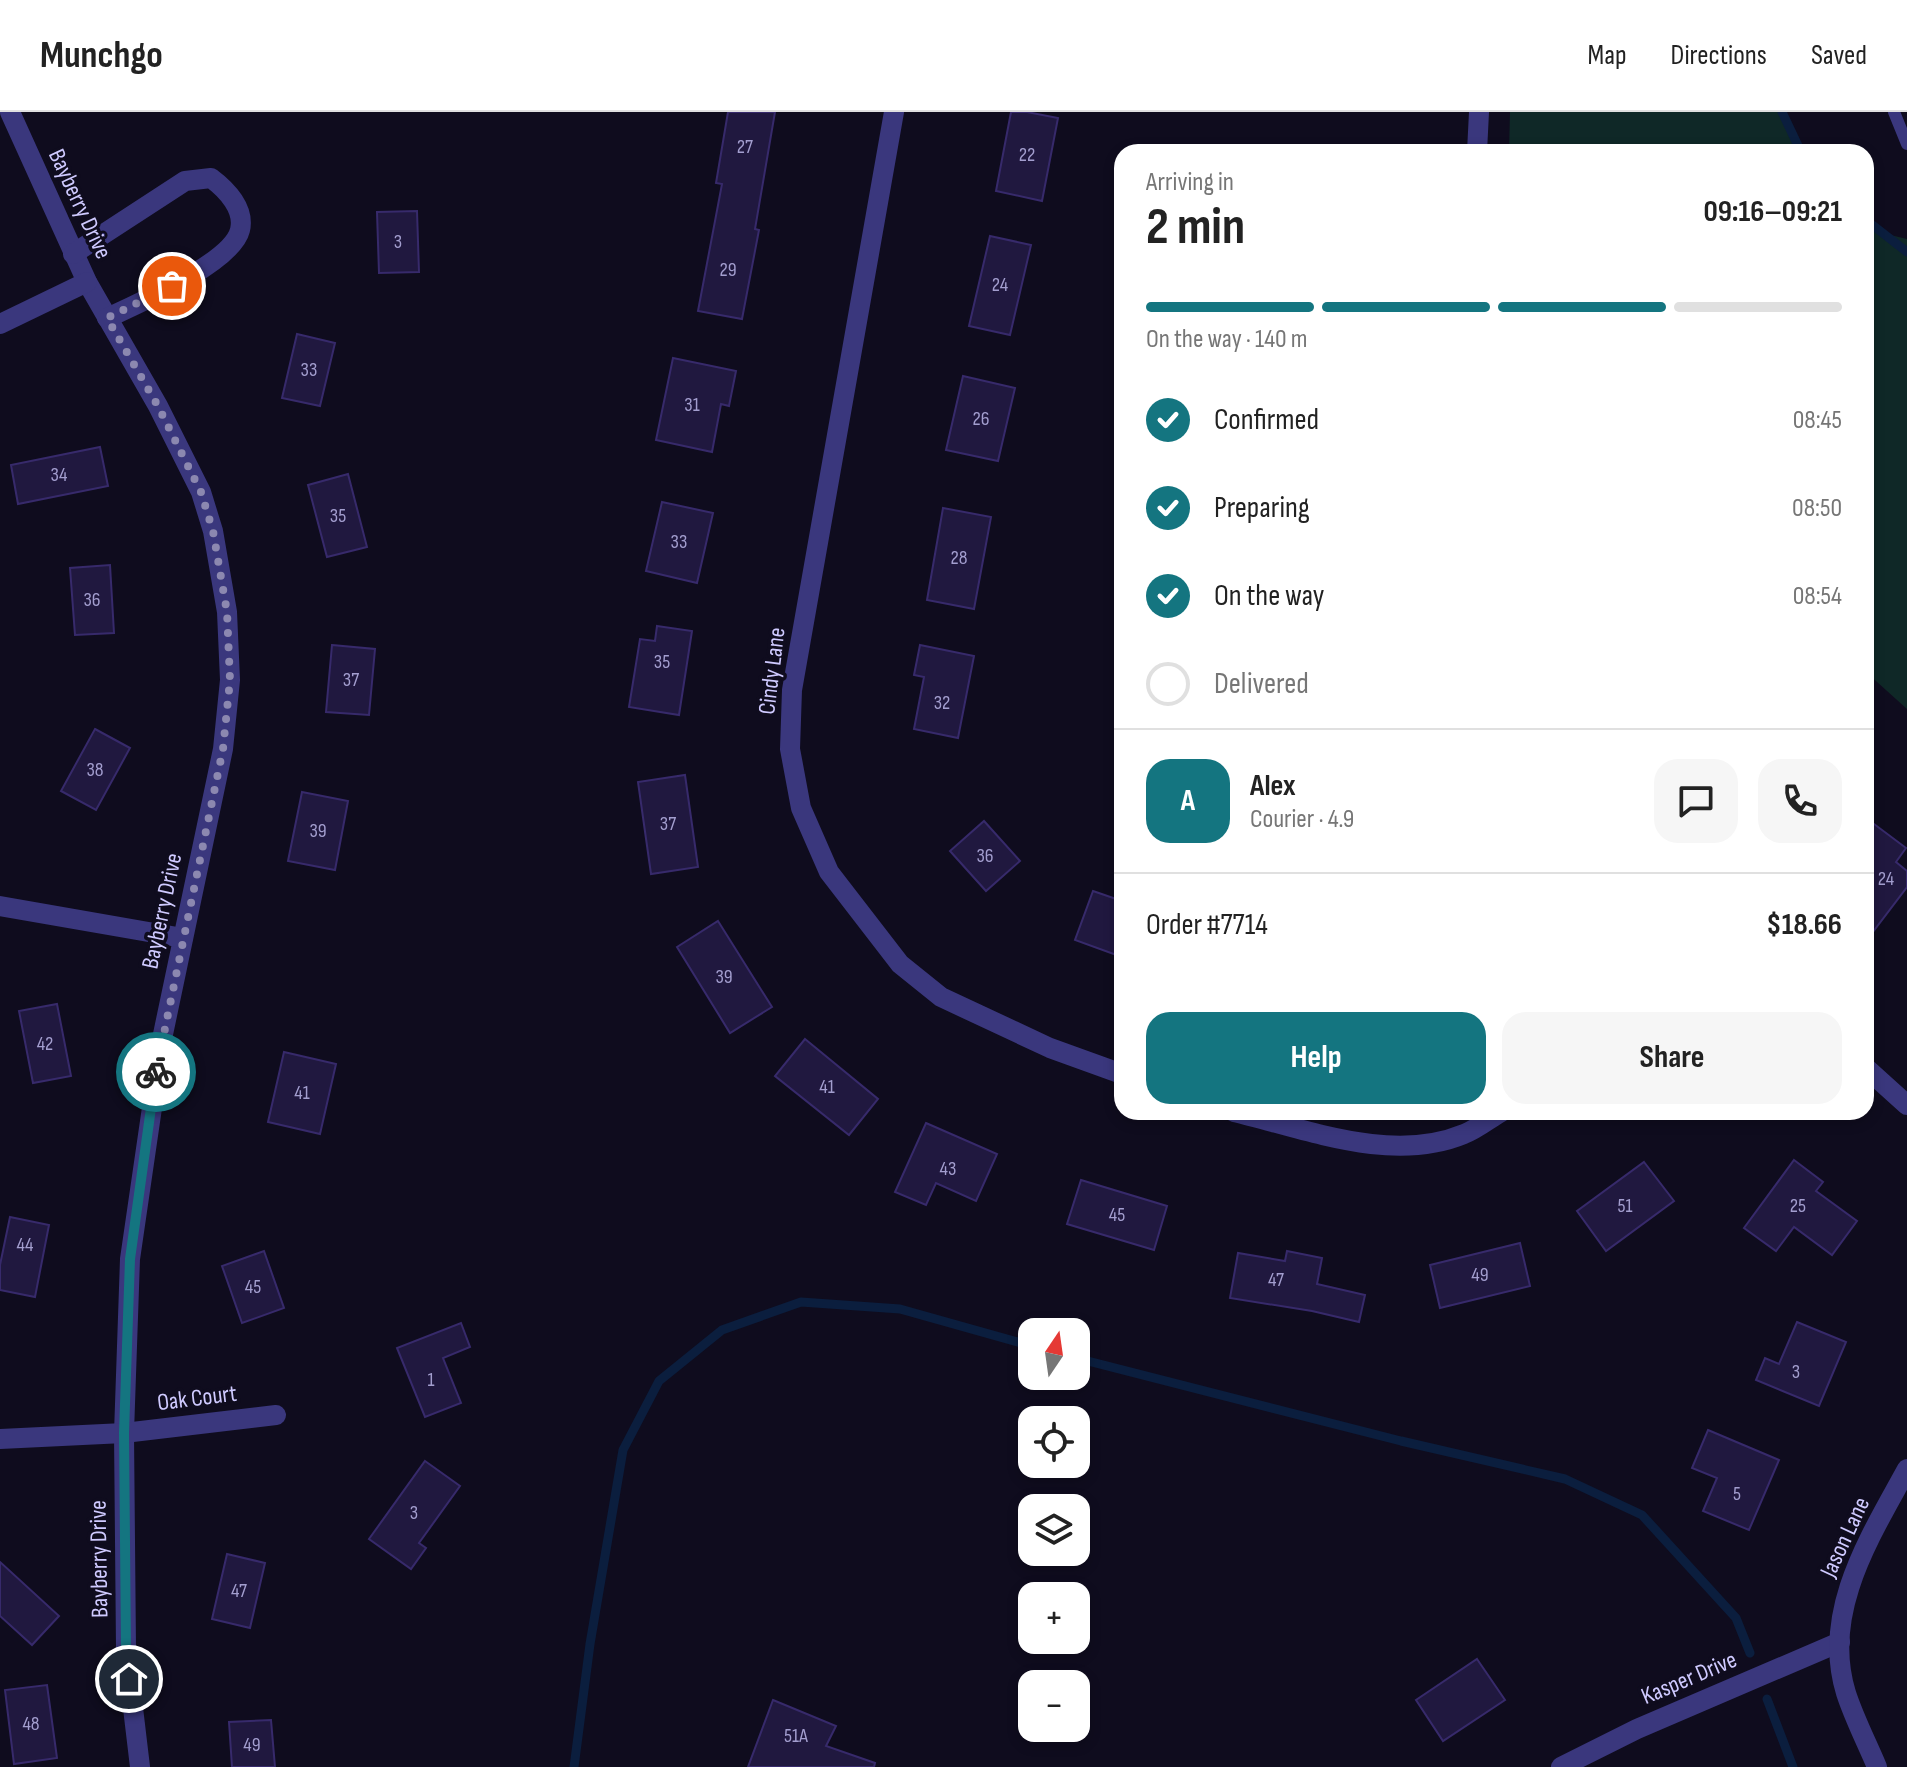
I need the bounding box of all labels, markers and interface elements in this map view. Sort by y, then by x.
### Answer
text: Munchgo [40,33,163,78]
text: Map [1588,39,1627,72]
text: Directions [1671,39,1767,72]
text: Saved [1811,39,1867,72]
house number: 27 [737,135,753,159]
house number: 22 [1019,143,1035,167]
street label: Bayberry Drive [42,145,118,263]
text: Arriving in [1146,167,1234,198]
text: 09:16–09:21 [1703,194,1842,230]
text: 2 min [1146,196,1245,259]
house number: 3 [394,230,402,254]
pin [138,252,206,320]
house number: 29 [719,258,737,282]
icon: bag [150,264,194,308]
house number: 24 [992,273,1008,297]
text: On the way · 140 m [1146,324,1308,355]
house number: 33 [301,358,317,382]
house number: 31 [684,393,700,417]
icon: check [1146,398,1190,442]
text: Confirmed [1214,402,1319,438]
text: 08:45 [1793,405,1842,436]
house number: 26 [973,407,990,431]
house number: 34 [51,463,67,487]
icon: check [1146,486,1190,530]
text: Preparing [1214,490,1310,526]
text: 08:50 [1792,493,1842,524]
house number: 35 [330,504,346,528]
house number: 33 [671,530,687,554]
house number: 28 [951,546,968,570]
icon: check [1146,574,1190,618]
text: On the way [1214,578,1324,614]
text: 08:54 [1793,581,1842,612]
house number: 36 [83,588,101,612]
street label: Cindy Lane [752,626,792,716]
house number: 35 [654,650,670,674]
text: Delivered [1214,666,1309,702]
house number: 37 [343,668,359,692]
house number: 32 [934,691,950,715]
house number: 38 [86,758,104,782]
button: chat [1654,759,1738,843]
button: phone [1758,759,1842,843]
text: Alex [1250,768,1296,804]
text: A [1181,783,1195,819]
text: Courier · 4.9 [1250,804,1354,835]
house number: 37 [660,812,676,836]
house number: 39 [309,819,327,843]
house number: 36 [976,844,994,868]
street label: Bayberry Drive [136,850,188,972]
house number: 24 [1878,867,1894,891]
text: Order #7714 [1146,907,1268,943]
text: $18.66 [1766,907,1842,943]
house number: 39 [715,965,733,989]
button: Help [1146,1012,1486,1104]
button: Share [1502,1012,1842,1104]
house number: 42 [37,1032,53,1056]
courier [116,1032,196,1112]
icon: bike [134,1050,178,1094]
house number: 41 [819,1075,835,1099]
house number: 41 [294,1081,310,1105]
house number: 43 [940,1157,956,1181]
house number: 51 [1617,1194,1633,1218]
house number: 25 [1790,1194,1806,1218]
house number: 45 [1109,1203,1125,1227]
house number: 44 [17,1233,33,1257]
house number: 49 [1471,1263,1489,1287]
house number: 47 [1268,1268,1284,1292]
house number: 45 [245,1275,261,1299]
north arrow [1018,1318,1090,1390]
map controls [1018,1318,1090,1742]
house number: 3 [1792,1360,1800,1384]
house number: 1 [428,1368,435,1392]
street label: Oak Court [156,1379,238,1417]
button: locate [1018,1406,1090,1478]
house number: 5 [1733,1482,1741,1506]
street label: Jason Lane [1814,1492,1876,1582]
button: layers [1018,1494,1090,1566]
street label: Bayberry Drive [83,1500,115,1618]
house number: 3 [410,1501,418,1525]
house number: 47 [231,1579,247,1603]
button: + [1018,1582,1090,1654]
pin [95,1645,163,1713]
street label: Kasper Drive [1637,1645,1741,1711]
icon: home [107,1657,151,1701]
button: − [1018,1670,1090,1742]
house number: 48 [22,1712,40,1736]
house number: 51A [784,1724,808,1748]
house number: 49 [243,1733,261,1757]

